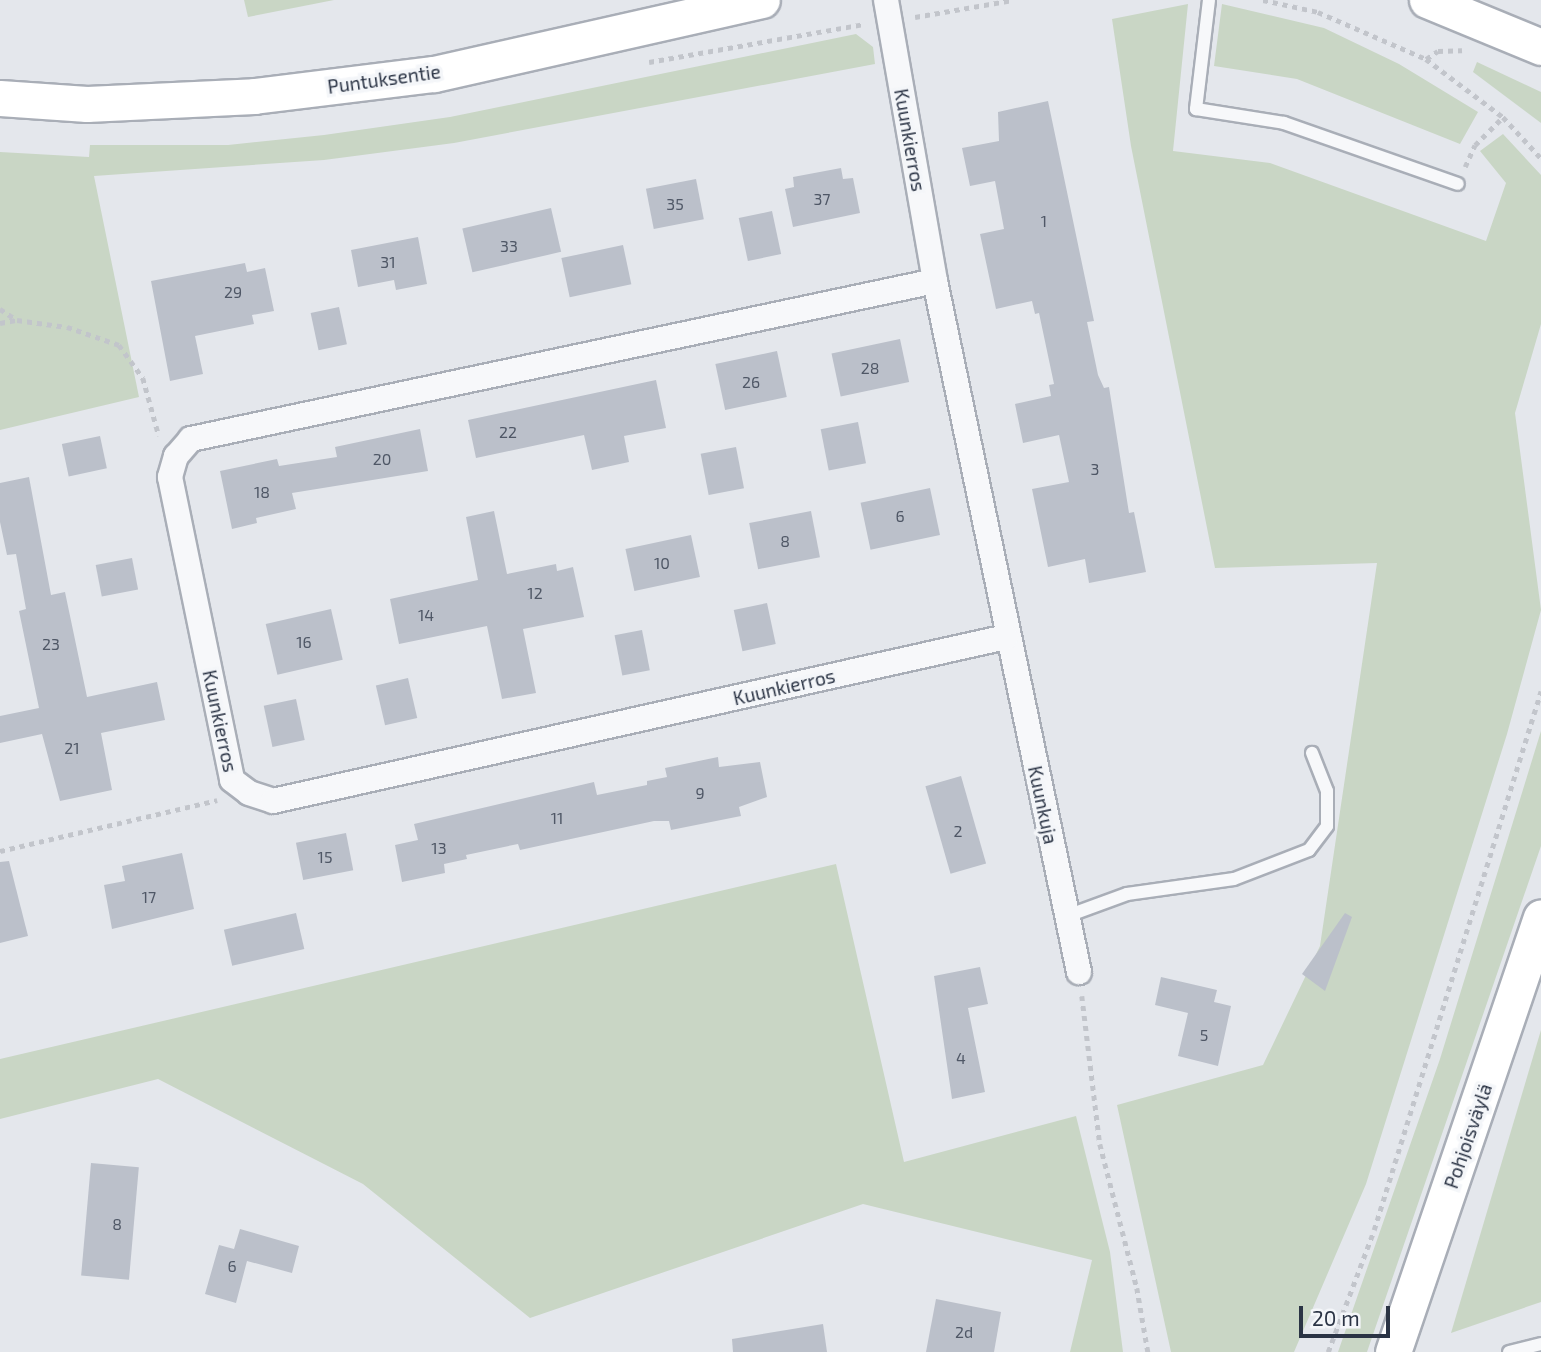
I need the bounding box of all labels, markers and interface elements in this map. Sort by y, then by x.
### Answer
street label: Puntuksentie [326,60,442,98]
street label: Kuunkierros [890,87,930,193]
house number: 37 [813,189,831,209]
house number: 35 [666,194,684,214]
house number: 1 [1041,211,1047,231]
house number: 33 [500,236,518,256]
house number: 31 [380,252,396,272]
house number: 29 [224,282,242,302]
house number: 28 [861,358,879,378]
house number: 26 [742,372,760,392]
house number: 22 [499,422,517,442]
house number: 20 [373,449,391,469]
house number: 3 [1091,459,1099,479]
house number: 18 [254,482,270,502]
house number: 6 [895,506,905,526]
house number: 8 [780,531,790,551]
house number: 10 [654,553,670,573]
house number: 12 [527,583,543,603]
house number: 14 [418,605,434,625]
house number: 16 [296,632,312,652]
house number: 23 [42,634,60,654]
street label: Kuunkierros [731,664,837,710]
street label: Kuunkierros [198,668,242,774]
house number: 21 [64,738,80,758]
street label: Kuunkuja [1024,764,1062,846]
house number: 9 [695,783,705,803]
house number: 11 [551,808,563,828]
house number: 2 [954,821,962,841]
house number: 13 [431,838,447,858]
house number: 15 [318,847,332,867]
house number: 17 [142,887,156,907]
house number: 5 [1200,1025,1208,1045]
house number: 4 [956,1048,966,1068]
street label: Pohjoisväylä [1439,1081,1497,1191]
house number: 8 [112,1214,122,1234]
house number: 6 [227,1256,237,1276]
scale bar [1303,1292,1394,1336]
text: 20 m [1312,1305,1360,1330]
house number: 2d [955,1322,973,1342]

